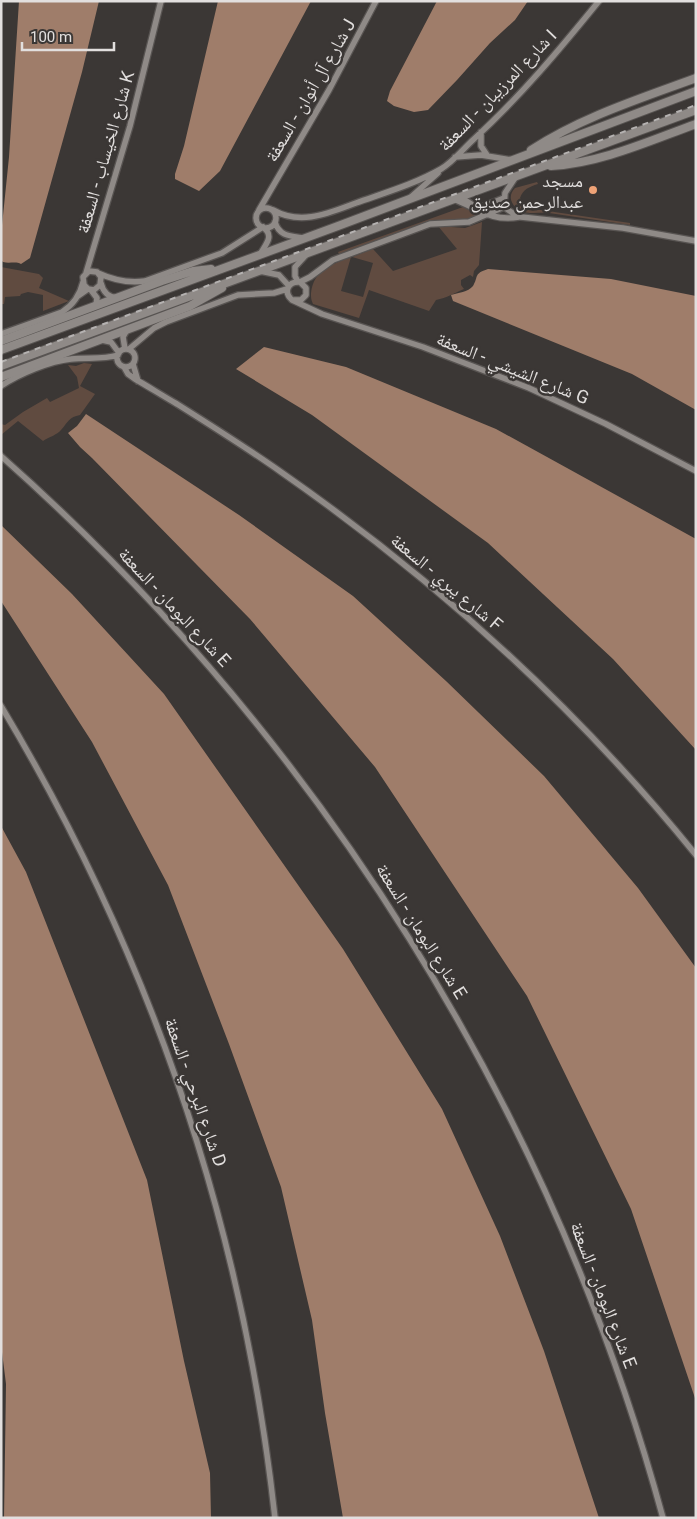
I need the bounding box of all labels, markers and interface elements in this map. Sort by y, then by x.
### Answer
street label: شارع آل أنوان - السعفة J [261,15,360,166]
scale bar [22,20,115,52]
street label: شارع المرزيبان - السعفة I [434,25,561,156]
text: 100 m [30,28,72,46]
street label: شارع الخيساب - السعفة K [72,68,139,236]
place label: مسجد عبدالرحمن صديق [470,170,583,213]
marker: مسجد عبدالرحمن صديق [587,184,599,196]
street label: شارع الشيشي - السعفة G [432,328,592,412]
street label: شارع يبري - السعفة F [384,529,507,638]
street label: شارع البومان - السعفة E [114,543,236,672]
street label: شارع البومان - السعفة E [371,860,472,1003]
street label: شارع البرحي - السعفة D [156,1015,231,1171]
street label: شارع البومان - السعفة E [565,1219,642,1371]

